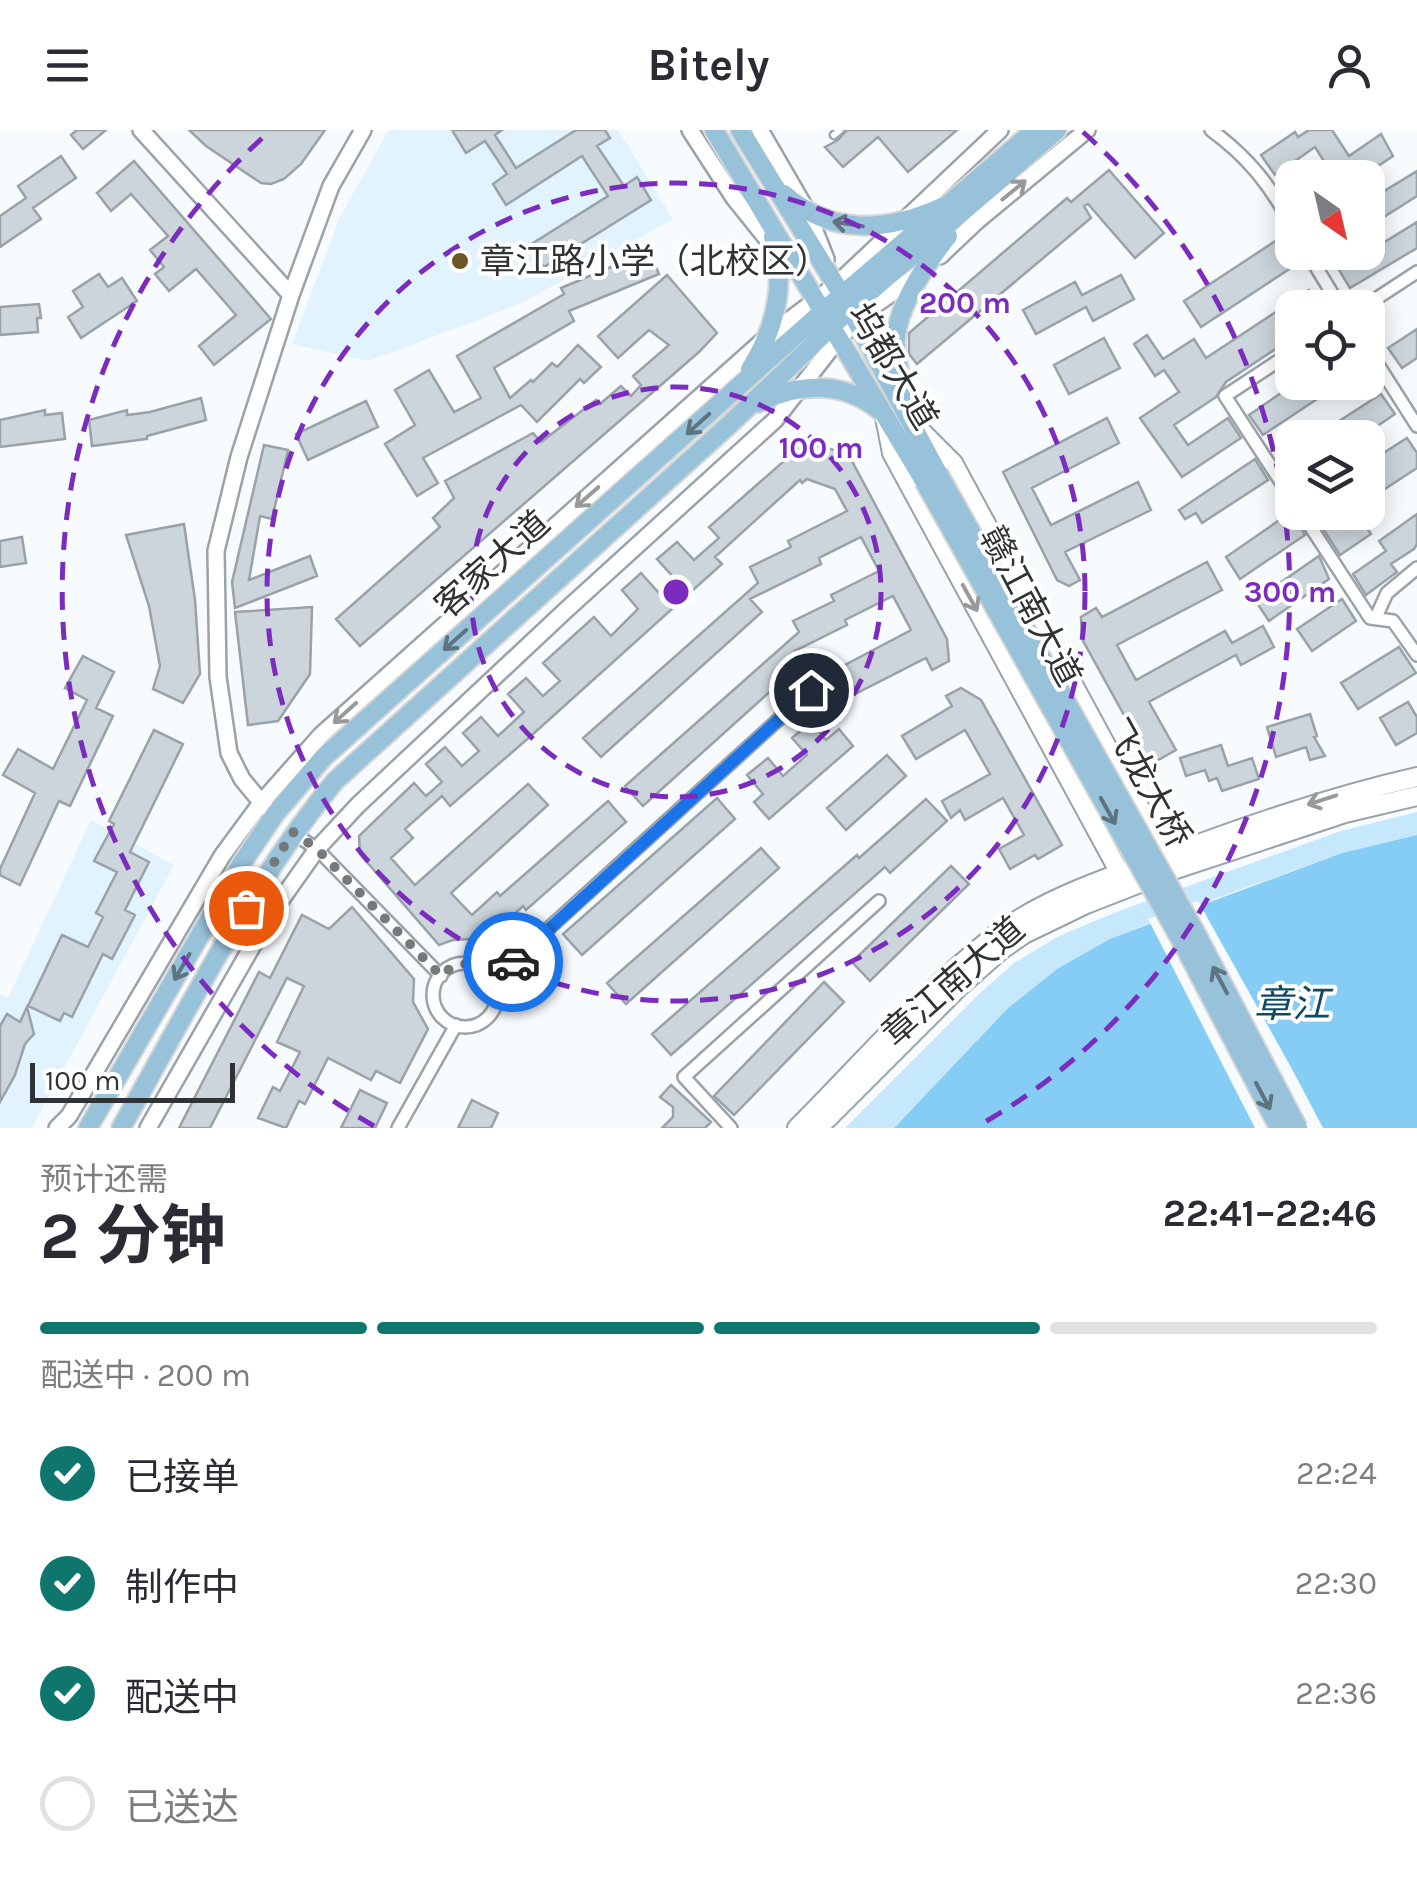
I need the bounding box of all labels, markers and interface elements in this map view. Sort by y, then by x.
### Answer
icon: menu [40,38,95,93]
icon: person [1322,38,1377,93]
text: Bitely [648,39,769,91]
north arrow [1275,160,1385,270]
map controls [1275,160,1385,530]
one-way arrow [1000,179,1026,201]
one-way arrow [832,215,865,233]
place label: 章江路小学（北校区） [480,241,830,282]
marker: 章江路小学（北校区） [449,250,471,272]
text: 200 m [919,285,1011,321]
button: locate [1275,290,1385,400]
street label: 坞都大道 [839,296,946,437]
one-way arrow [686,412,711,435]
button: layers [1275,420,1385,530]
text: 100 m [779,430,863,466]
one-way arrow [575,485,601,507]
street label: 客家大道 [427,502,558,626]
street label: 赣江南大道 [971,519,1090,693]
centre of rings [658,574,694,610]
text: 300 m [1244,574,1336,610]
one-way arrow [961,583,981,613]
one-way arrow [443,629,468,652]
pin [769,648,854,733]
icon: home [784,663,839,718]
one-way arrow [333,701,358,724]
street label: 飞龙大桥 [1096,712,1199,854]
one-way arrow [1307,793,1339,811]
one-way arrow [1098,795,1118,825]
pin [204,866,289,951]
icon: bag [219,881,274,936]
street label: 章江南大道 [874,908,1033,1054]
courier [463,912,563,1012]
icon: car [486,935,541,990]
one-way arrow [171,952,191,981]
one-way arrow [1210,965,1229,995]
water label: 章江 [1254,982,1334,1027]
scale bar [30,1058,235,1103]
text: 100 m [45,1064,120,1097]
one-way arrow [1253,1081,1273,1111]
text: 预计还需 [40,1161,168,1198]
text: 22:41–22:46 [1163,1191,1377,1236]
text: 2 分钟 [40,1198,226,1274]
text: 配送中 · 200 m [40,1357,251,1394]
icon: check [40,1446,95,1501]
text: 已接单 [125,1455,239,1500]
text: 22:24 [1296,1455,1377,1492]
icon: check [40,1556,95,1611]
text: 制作中 [125,1565,239,1610]
text: 22:30 [1295,1565,1377,1602]
icon: check [40,1666,95,1721]
text: 配送中 [125,1675,239,1720]
text: 22:36 [1295,1675,1377,1712]
text: 已送达 [125,1785,239,1830]

